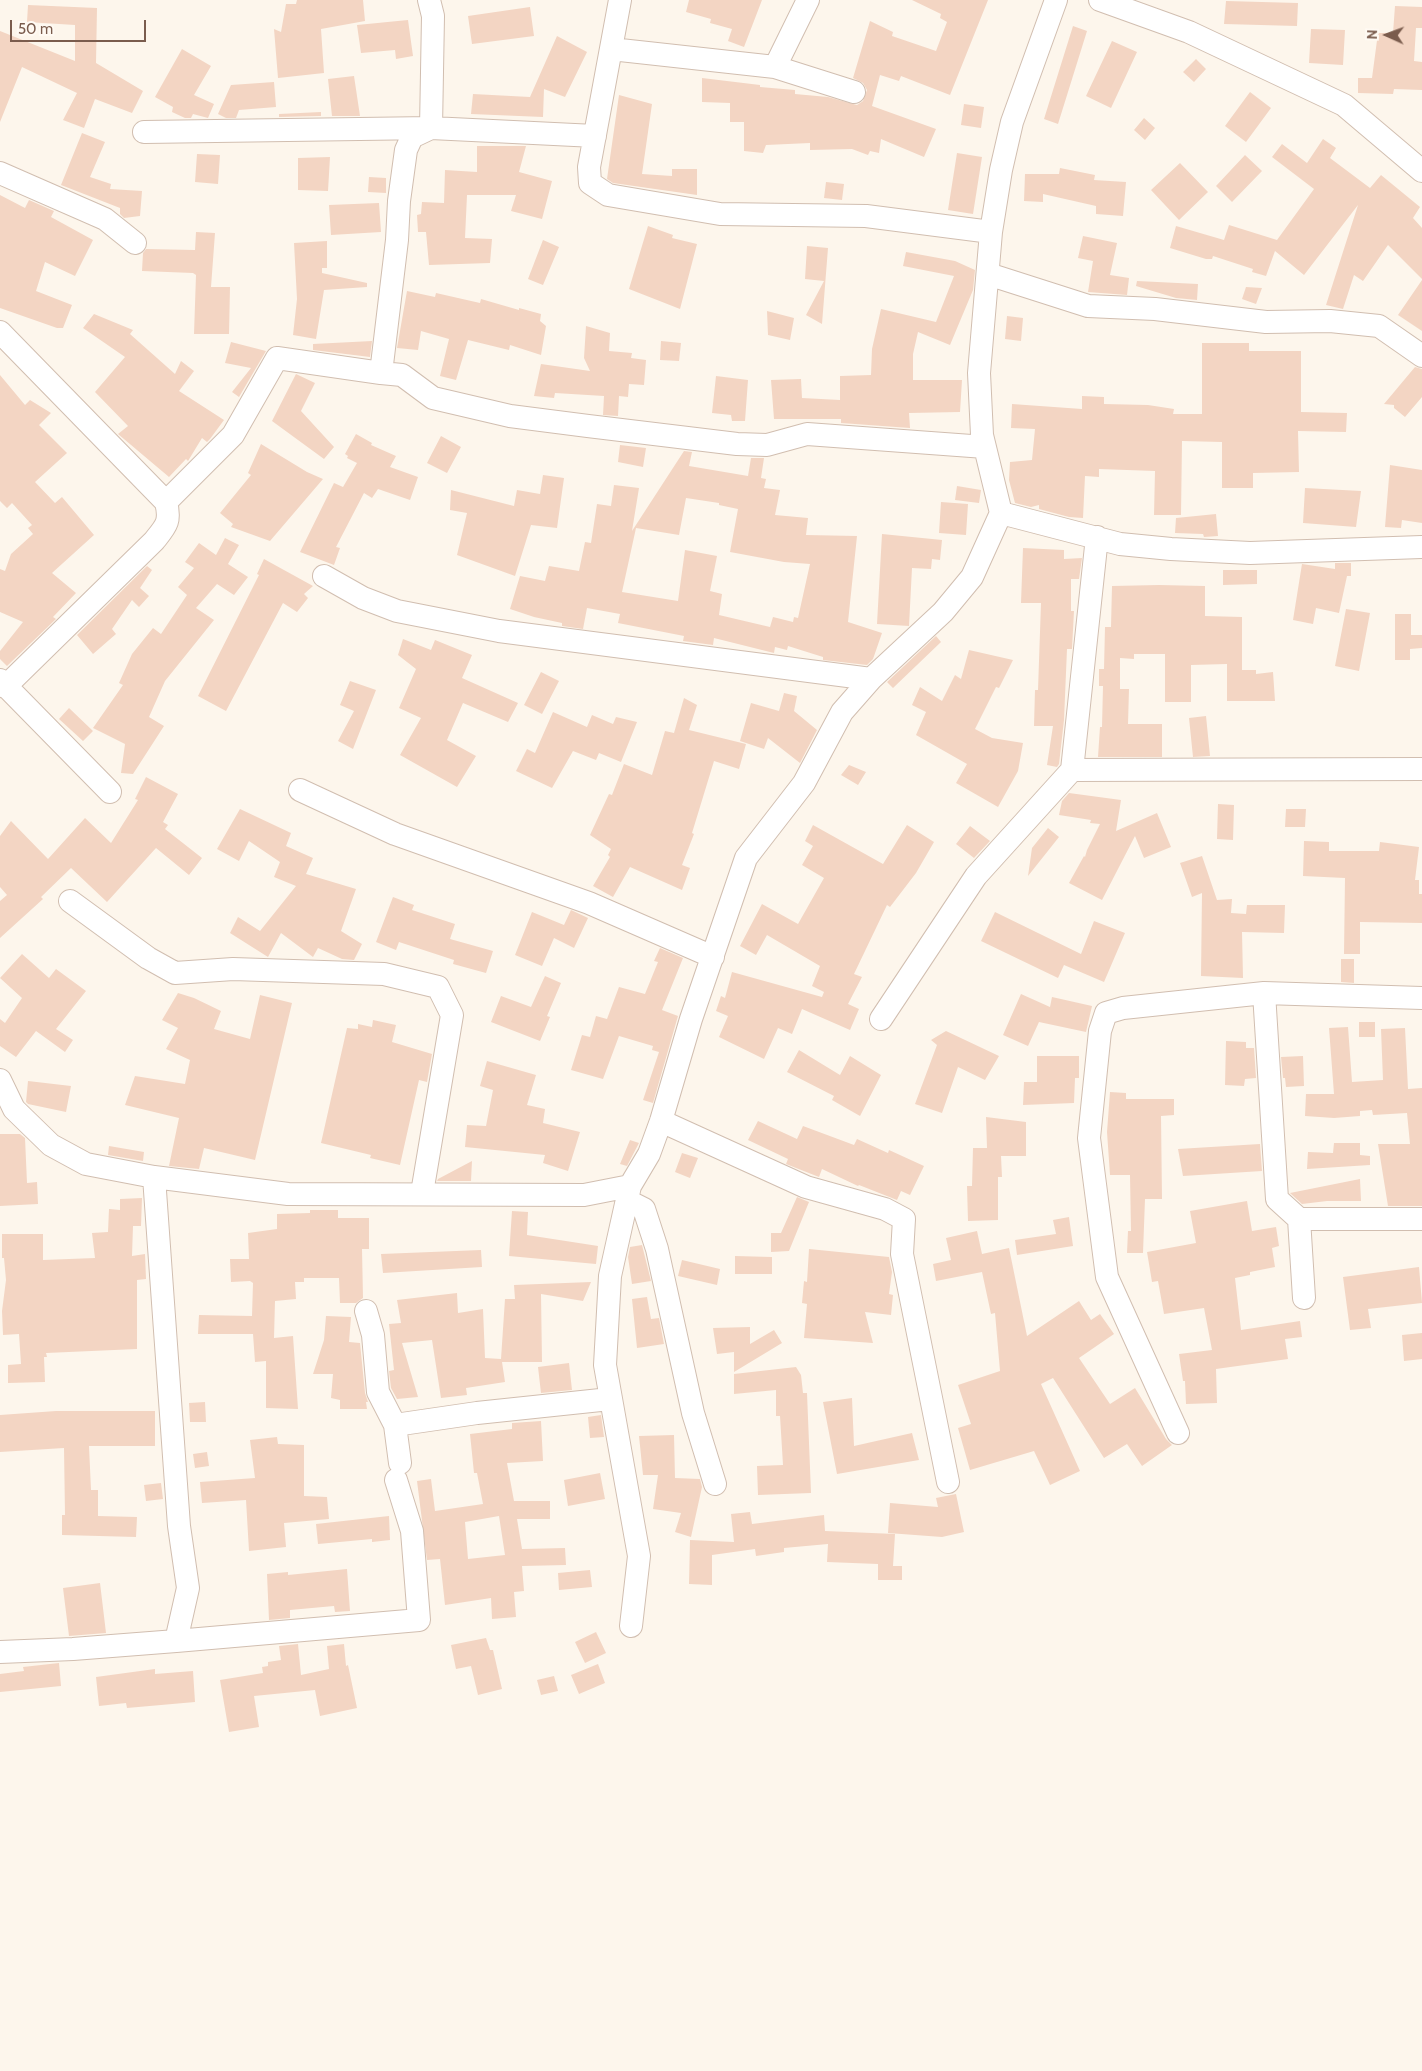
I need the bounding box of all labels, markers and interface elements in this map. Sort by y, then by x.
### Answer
scale bar [12,10,149,42]
north arrow [1362,10,1412,60]
text: 50 m [18,20,53,38]
text: N [1363,29,1381,40]

